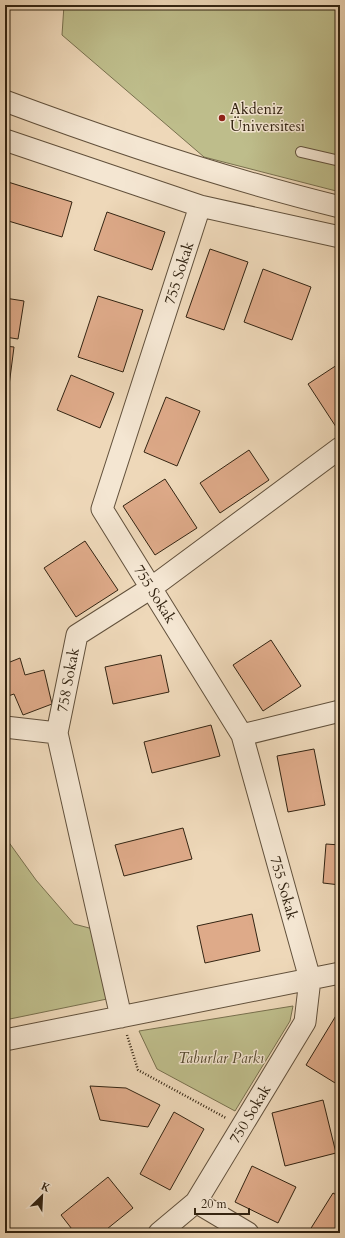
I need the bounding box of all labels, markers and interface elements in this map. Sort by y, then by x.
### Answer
place label: Akdeniz Üniversitesi [230,99,305,136]
marker: Akdeniz Üniversitesi [217,113,227,123]
street label: 755 Sokak [159,239,199,307]
street label: 755 Sokak [129,561,181,627]
street label: 758 Sokak [52,646,84,714]
street label: 755 Sokak [265,854,303,922]
park label: Taburlar Parkı [178,1048,264,1068]
street label: 750 Sokak [225,1081,275,1147]
north arrow [22,1176,62,1216]
text: K [39,1179,53,1196]
scale bar [195,1190,249,1216]
text: 20 m [201,1196,228,1212]

